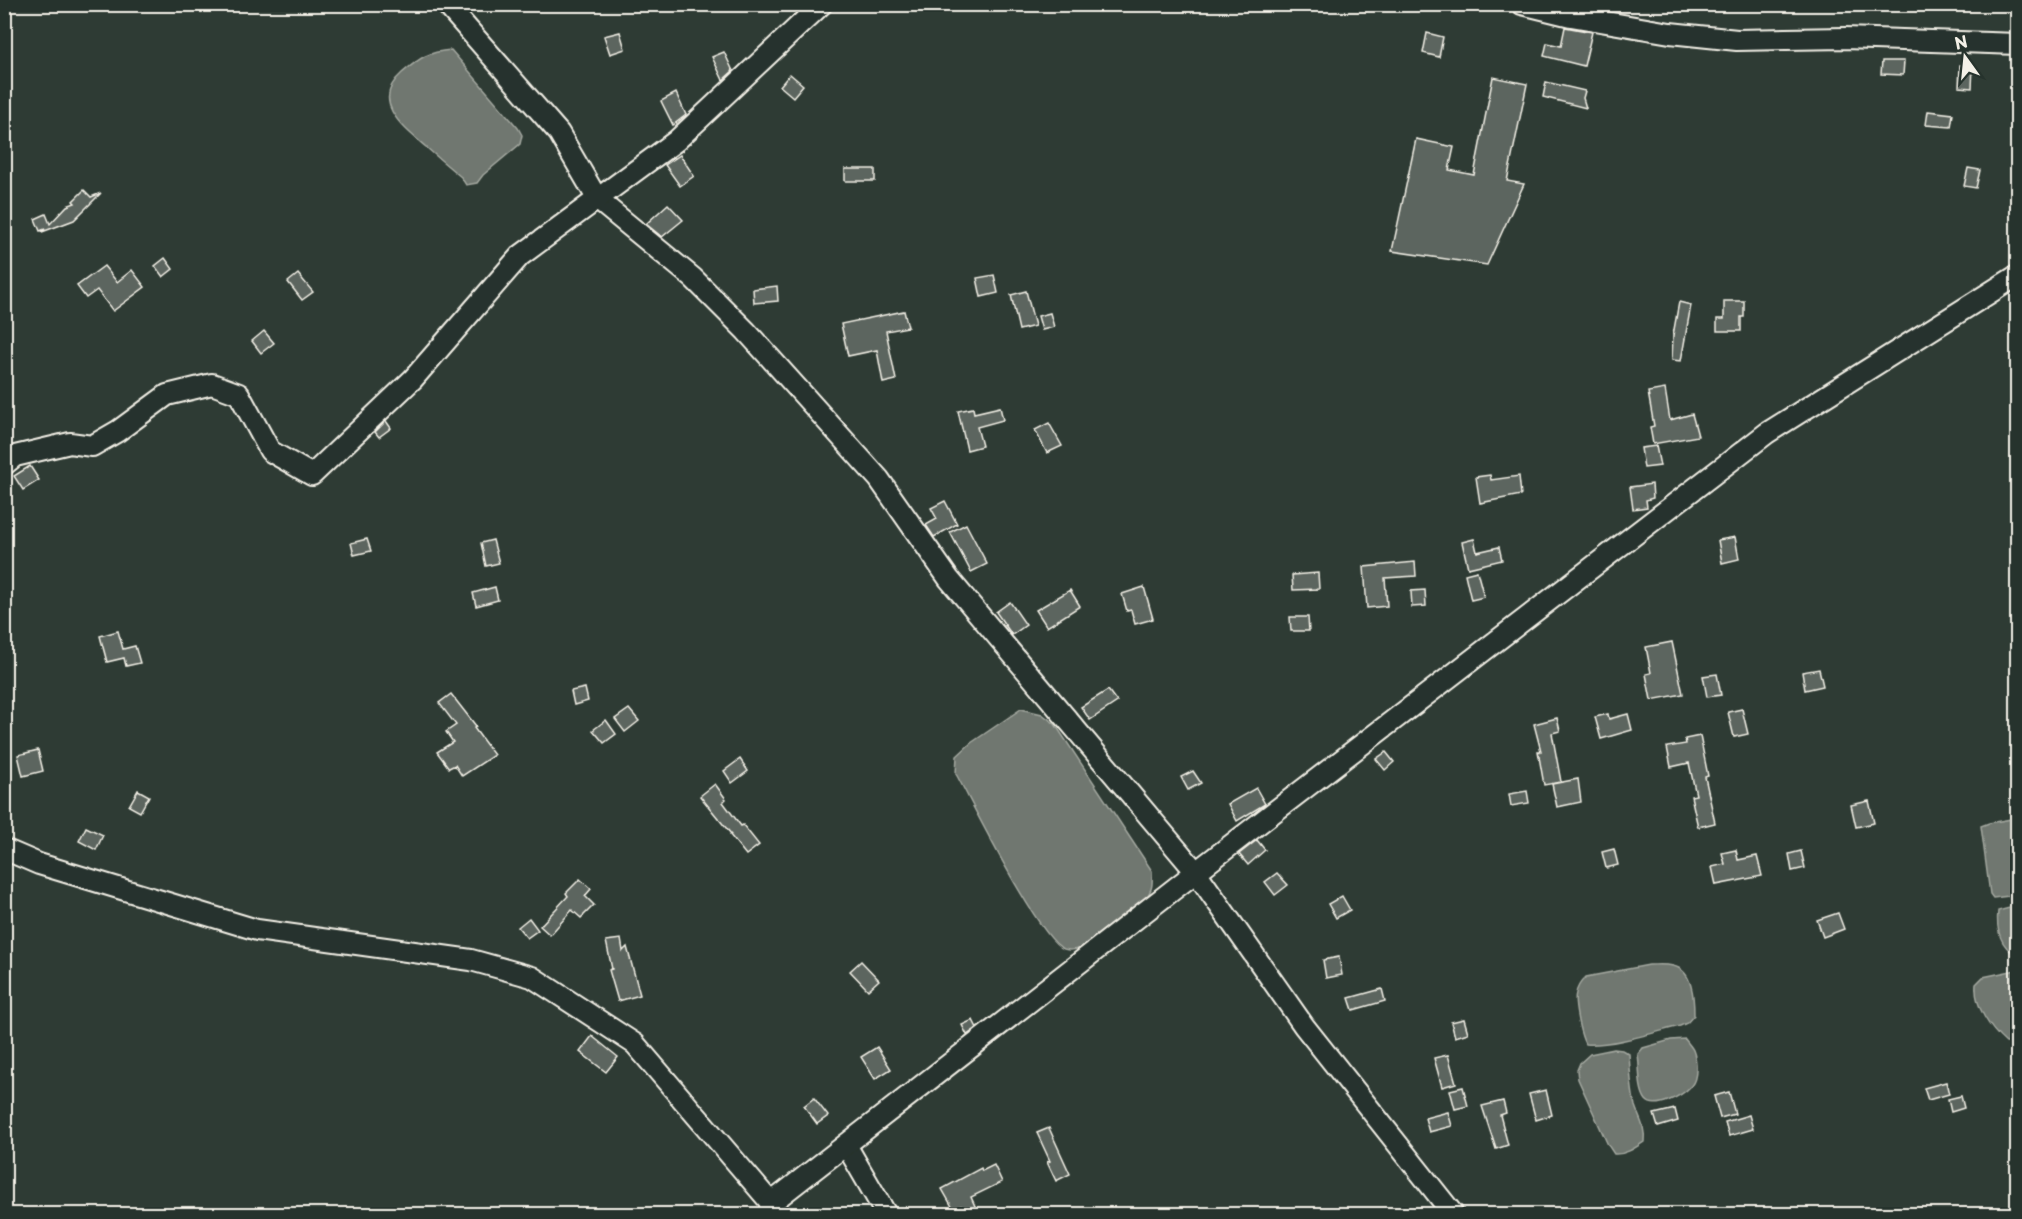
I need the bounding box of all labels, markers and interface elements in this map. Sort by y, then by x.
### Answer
north arrow [1935,27,1995,87]
text: N [1952,28,1970,55]

